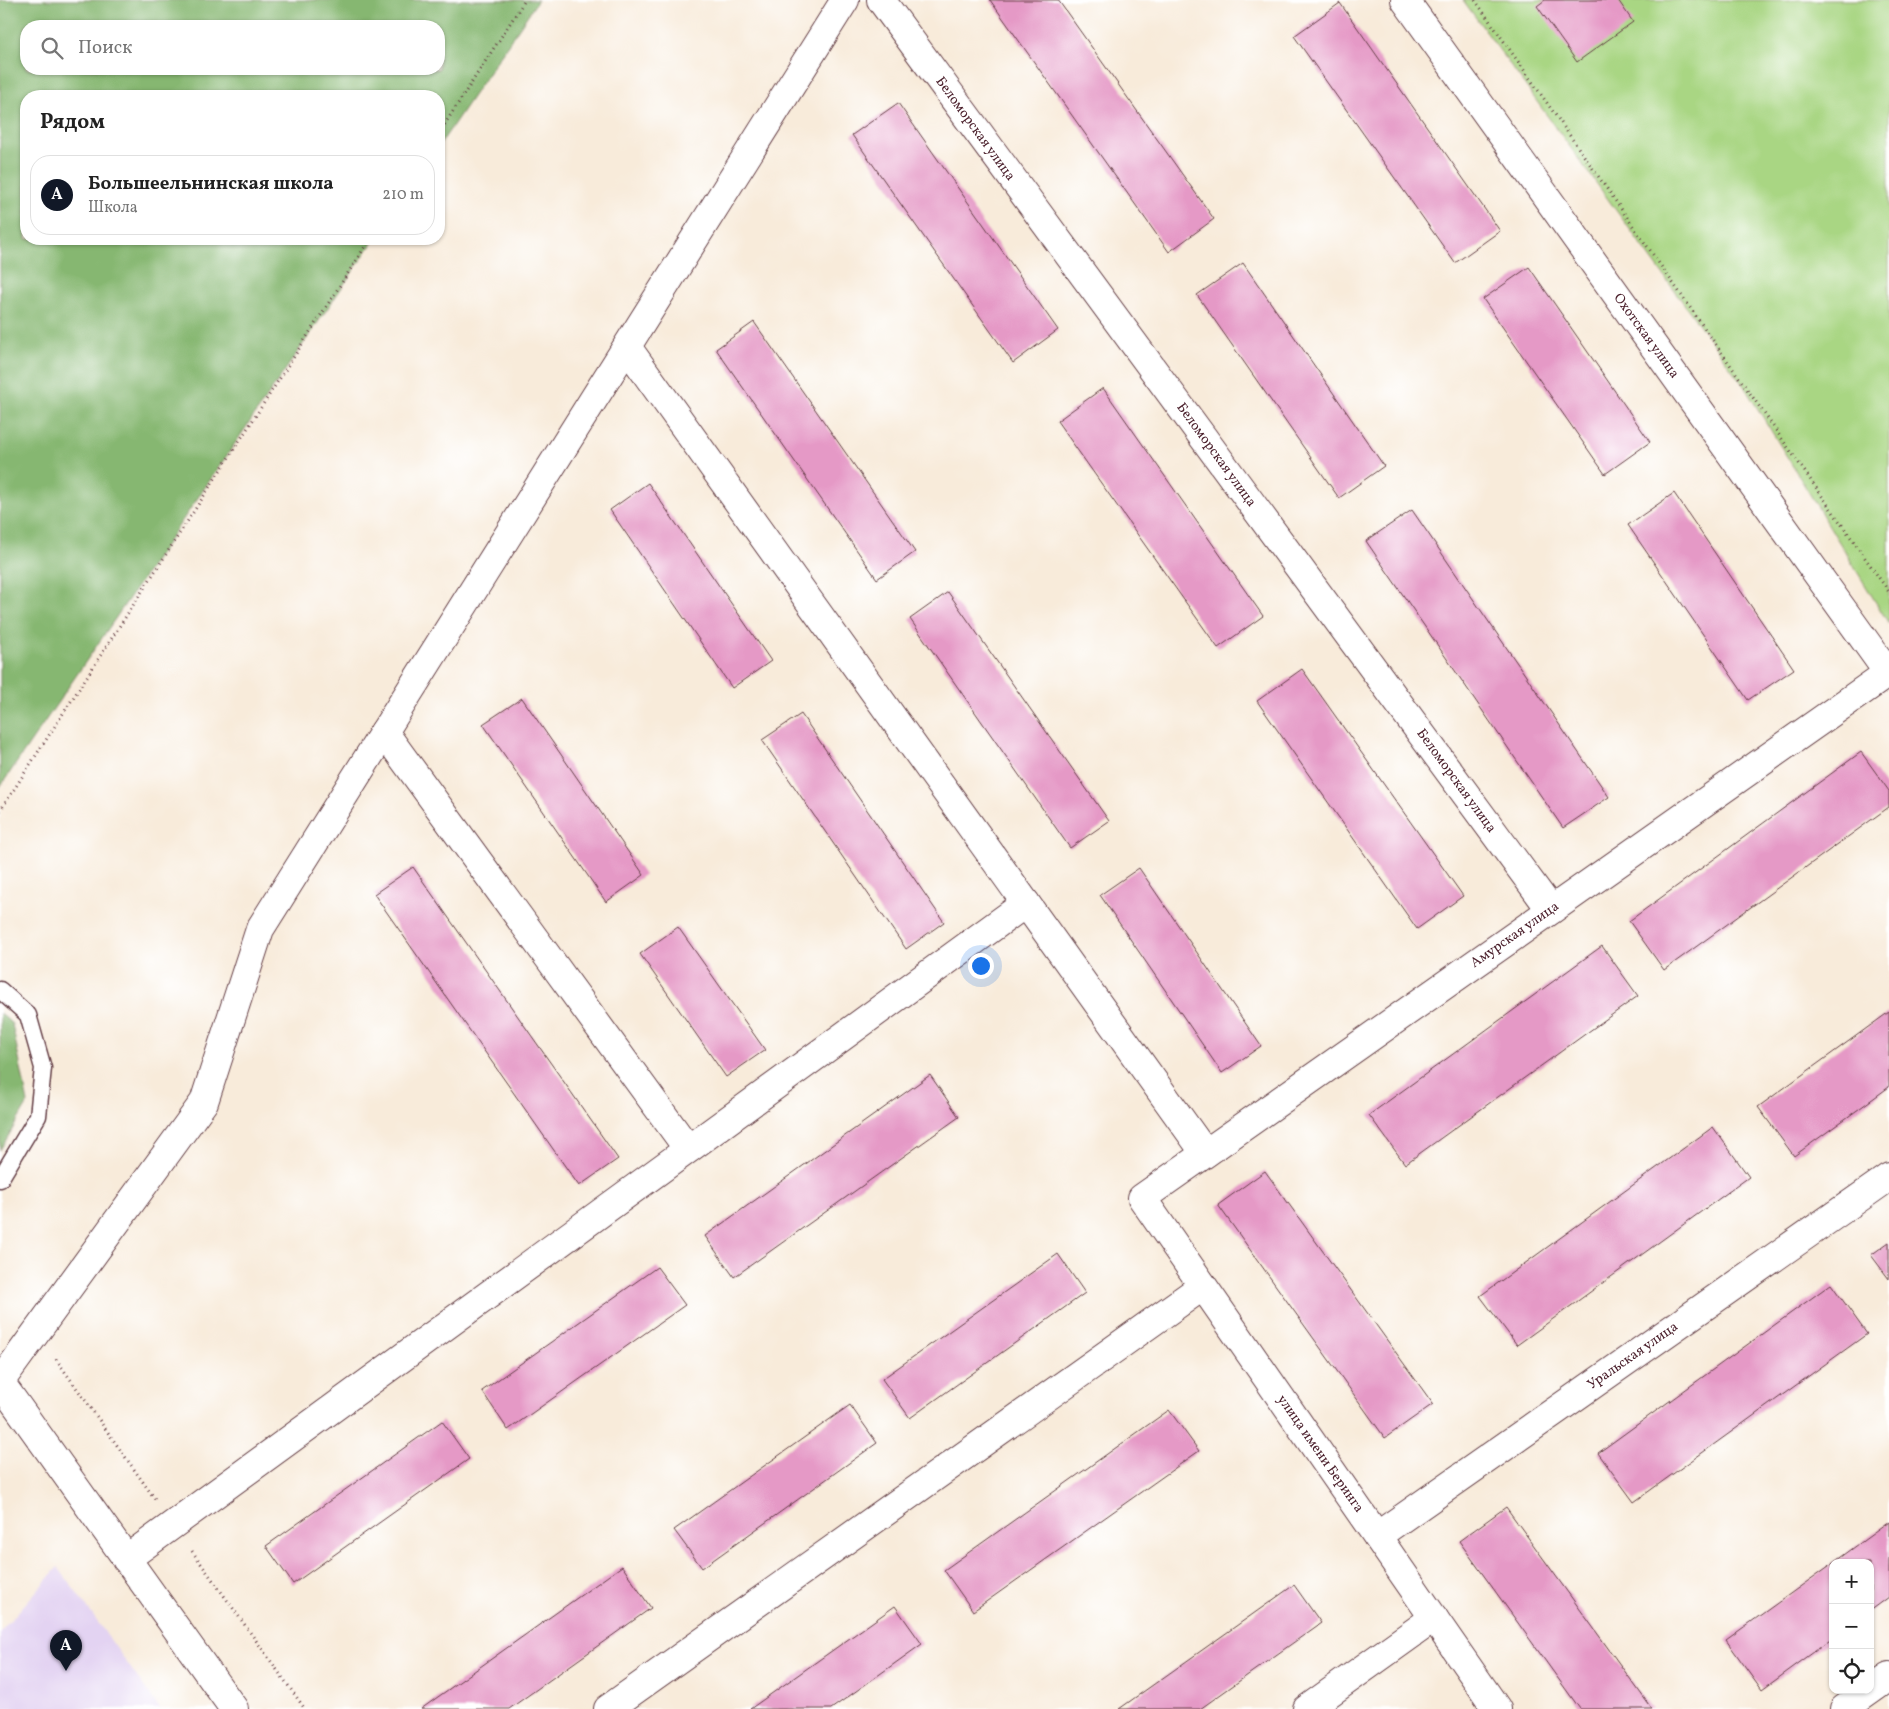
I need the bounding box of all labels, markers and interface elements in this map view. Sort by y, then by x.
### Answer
search box [20,20,445,75]
icon: search [38,34,66,62]
text: Поиск [78,35,132,61]
street label: Беломорская улица [931,73,1019,185]
text: Рядом [40,108,105,137]
text: Большеельнинская школа [88,171,334,197]
text: A [51,184,63,206]
text: 210 m [382,184,424,206]
text: Школа [88,197,138,219]
street label: Охотская улица [1609,290,1683,382]
street label: Беломорская улица [1172,399,1260,511]
street label: Беломорская улица [1412,725,1500,837]
street label: Амурская улица [1467,897,1563,973]
your location [968,953,994,979]
street label: Уральская улица [1584,1318,1682,1394]
street label: улица имени Беринга [1272,1391,1368,1517]
map controls [1829,1559,1874,1694]
button: + [1829,1559,1874,1604]
button: − [1829,1604,1874,1649]
pin: A [50,1630,82,1671]
button: locate [1829,1649,1874,1694]

